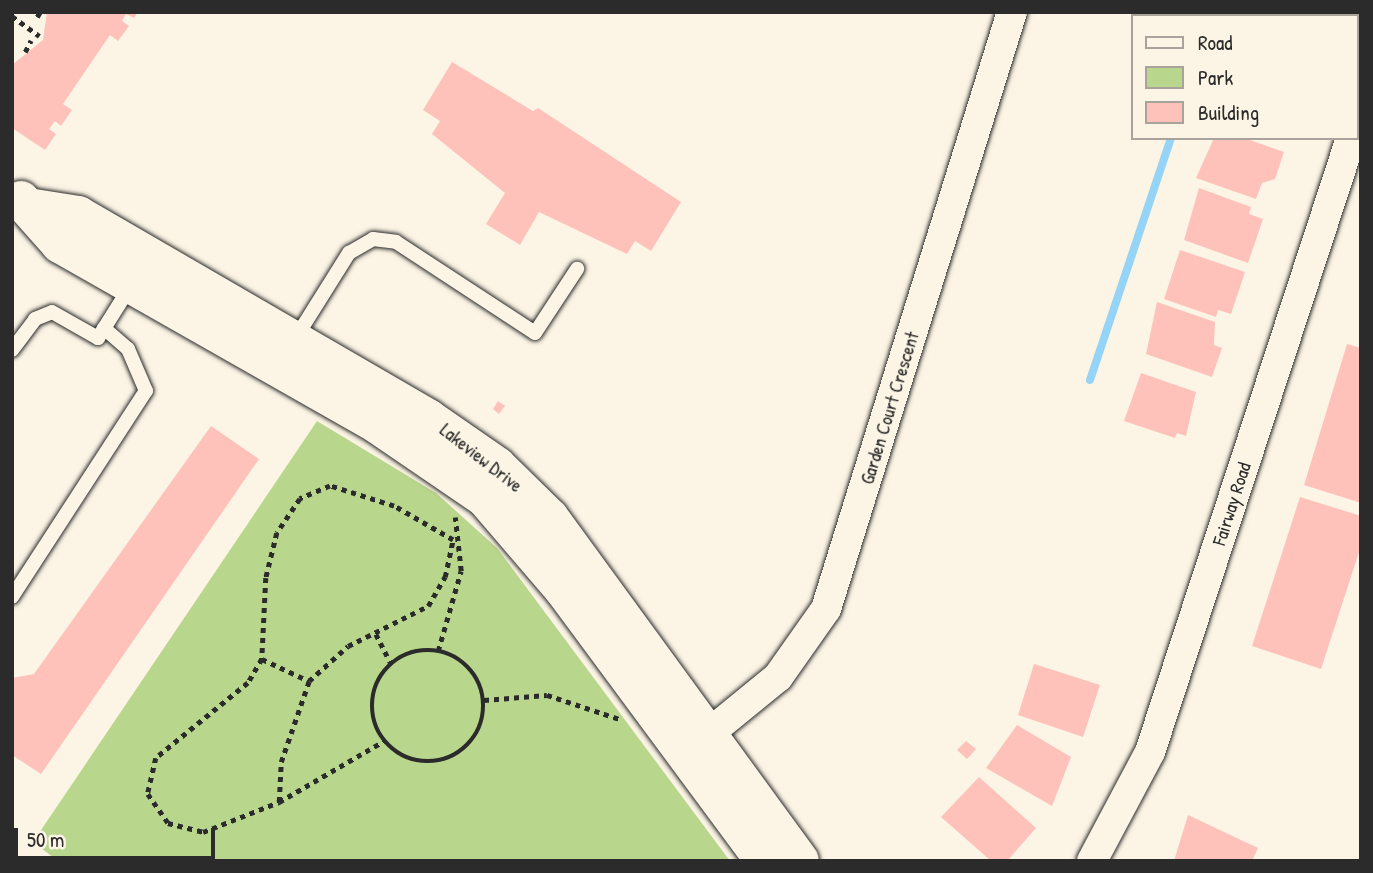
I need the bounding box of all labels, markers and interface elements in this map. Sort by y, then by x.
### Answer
legend [1132,14,1359,140]
text: Road [1198,28,1232,57]
text: Park [1198,63,1233,92]
text: Building [1198,98,1259,127]
street label: Garden Court Crescent [856,329,924,487]
street label: Lakeview Drive [435,419,527,497]
street label: Fairway Road [1208,460,1256,548]
scale bar [18,814,219,858]
text: 50 m [27,825,64,854]

